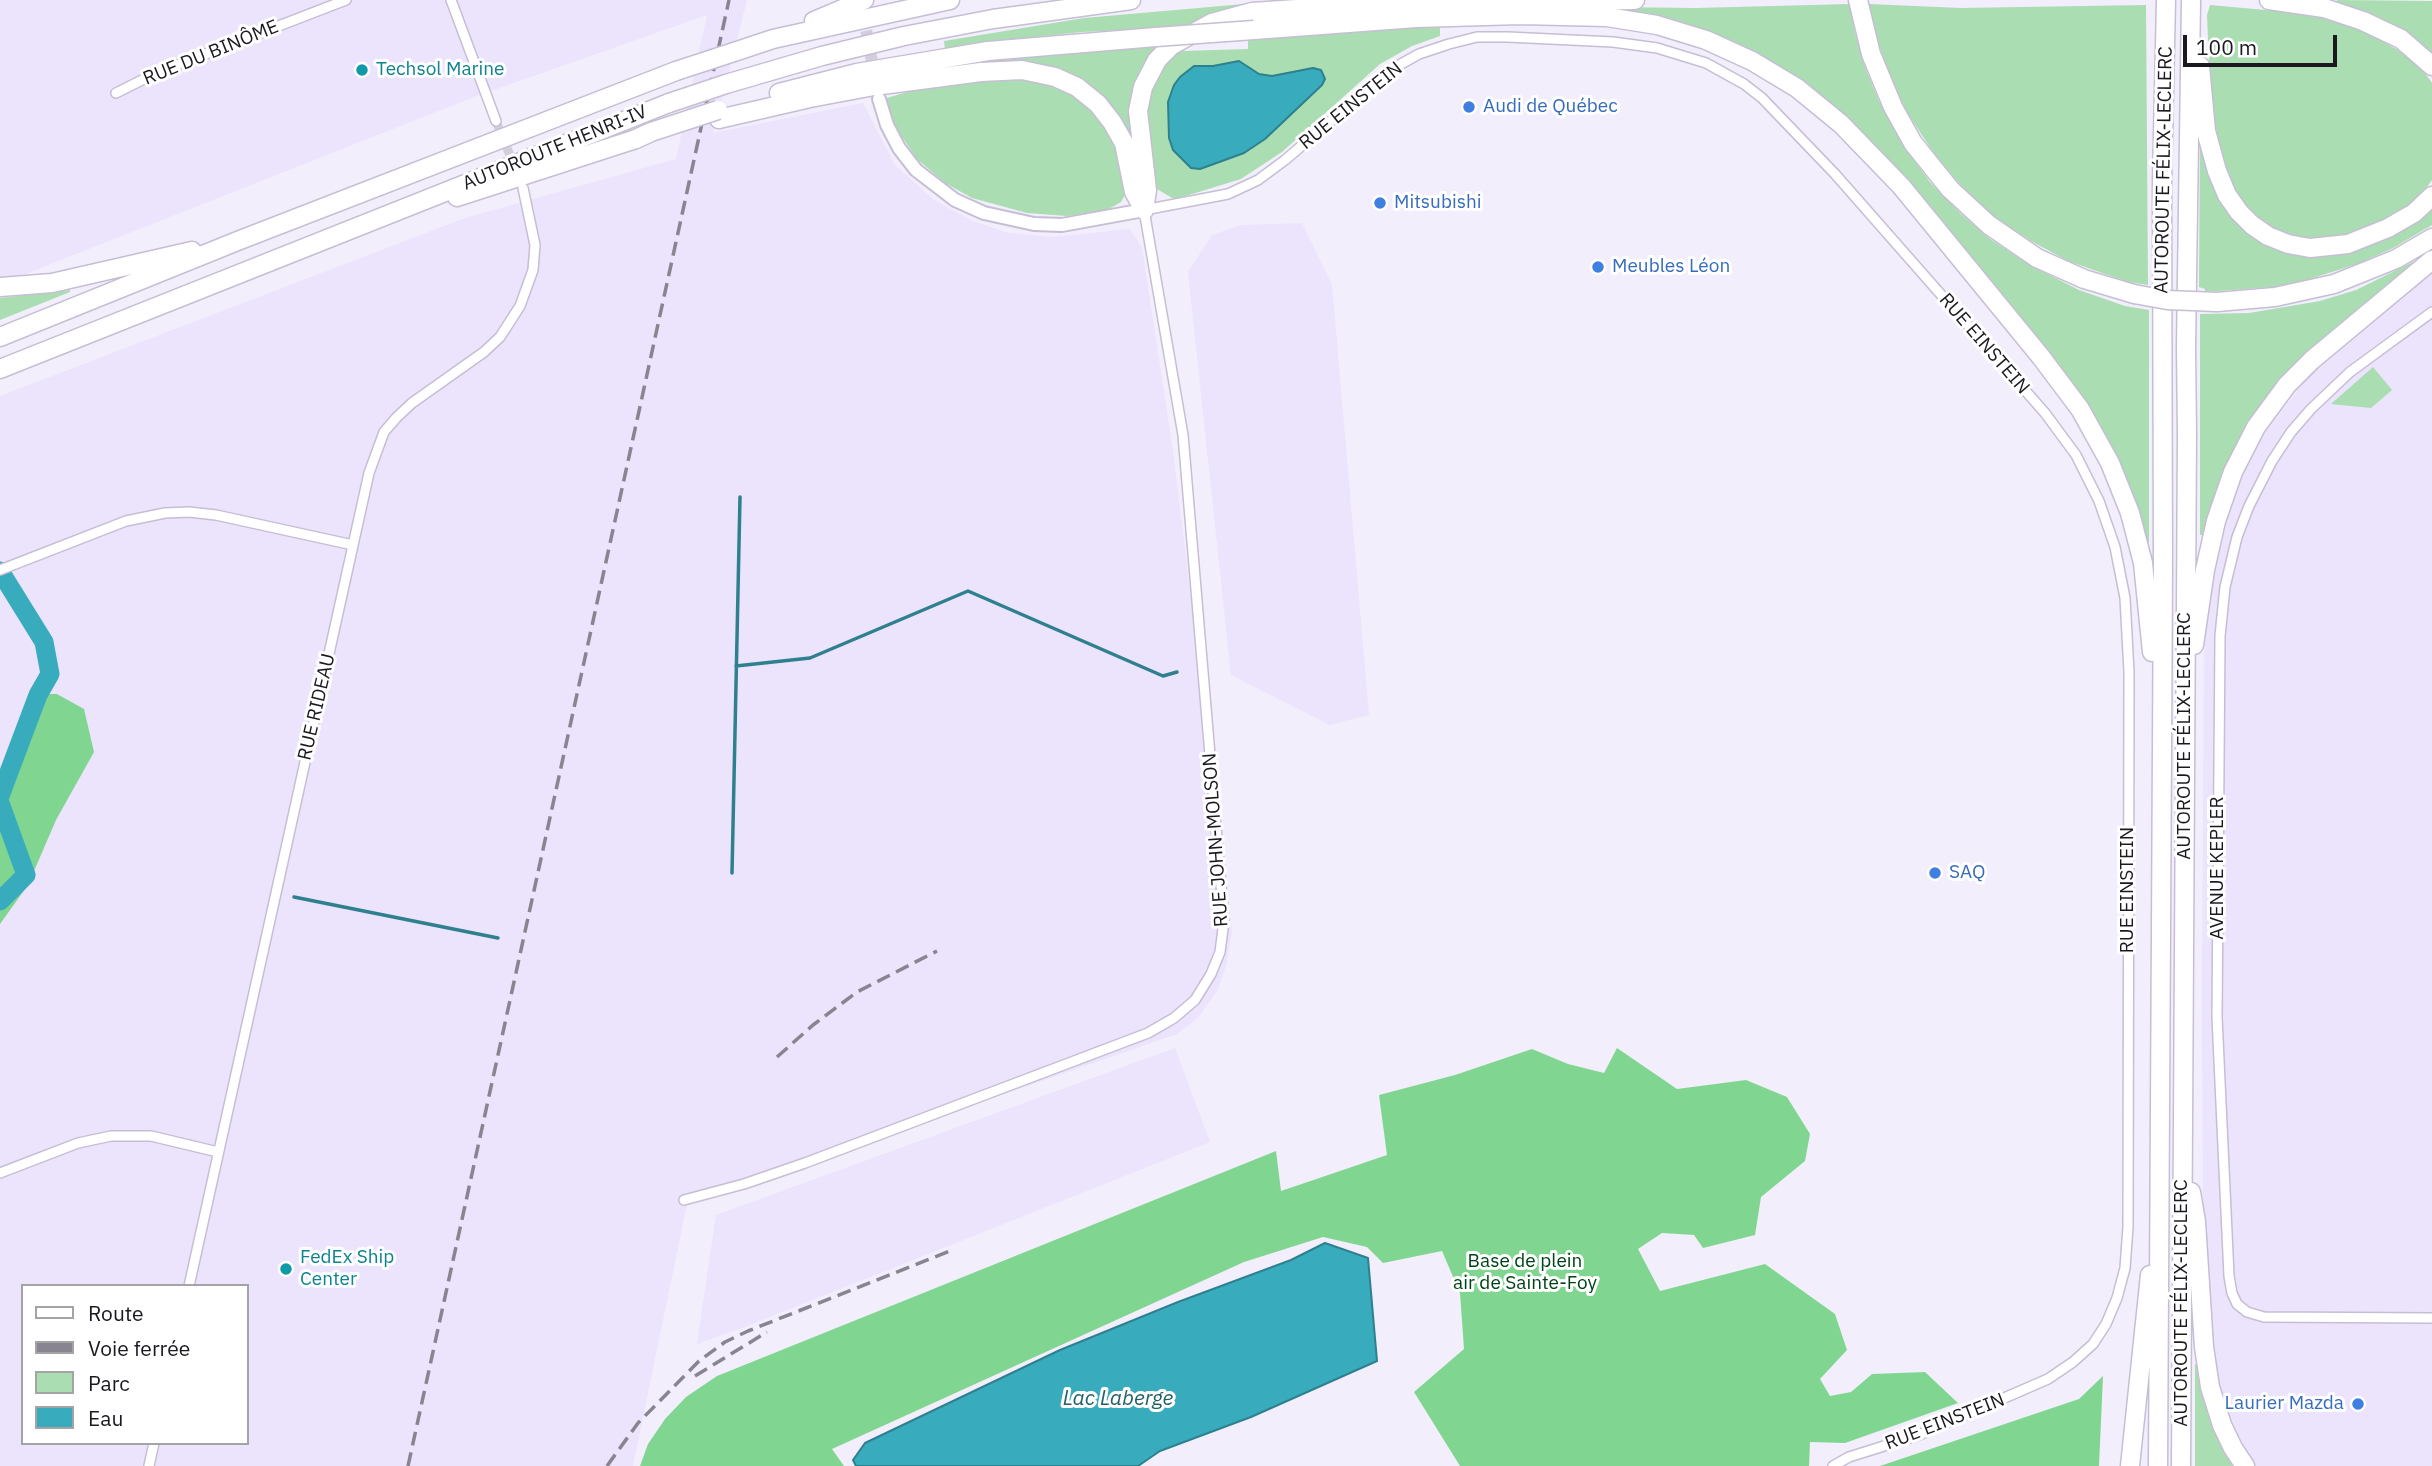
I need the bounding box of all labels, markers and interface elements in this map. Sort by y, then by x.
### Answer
street label: RUE DU BINÔME [140,15,282,91]
scale bar [2187,21,2341,65]
text: 100 m [2196,33,2257,61]
street label: AUTOROUTE FÉLIX-LECLERC [2150,46,2178,294]
street label: RUE EINSTEIN [1295,57,1407,155]
place label: Techsol Marine [376,59,504,81]
marker: Techsol Marine [354,62,370,78]
place label: Audi de Québec [1483,96,1618,118]
marker: Audi de Québec [1461,99,1477,115]
street label: AUTOROUTE HENRI-IV [459,101,651,195]
place label: Mitsubishi [1394,192,1481,214]
marker: Mitsubishi [1372,195,1388,211]
place label: Meubles Léon [1612,256,1730,278]
marker: Meubles Léon [1590,259,1606,275]
street label: RUE EINSTEIN [1934,289,2034,399]
street label: AUTOROUTE FÉLIX-LECLERC [2174,612,2196,860]
street label: RUE RIDEAU [294,651,340,763]
street label: RUE JOHN-MOLSON [1199,752,1233,928]
street label: AVENUE KEPLER [2207,796,2229,940]
street label: RUE EINSTEIN [2117,827,2139,953]
place label: SAQ [1949,862,1985,884]
marker: SAQ [1927,865,1943,881]
street label: AUTOROUTE FÉLIX-LECLERC [2171,1179,2193,1427]
place label: FedEx Ship Center [300,1247,394,1291]
park label: Base de plein air de Sainte-Foy [1453,1251,1597,1295]
marker: FedEx Ship Center [278,1261,294,1277]
legend [21,1284,248,1445]
text: Route [88,1299,144,1327]
text: Voie ferrée [88,1334,190,1362]
text: Parc [88,1369,130,1397]
water label: Lac Laberge [1063,1386,1173,1412]
street label: RUE EINSTEIN [1882,1389,2008,1455]
place label: Laurier Mazda [2225,1393,2344,1415]
marker: Laurier Mazda [2350,1396,2366,1412]
text: Eau [88,1404,123,1432]

